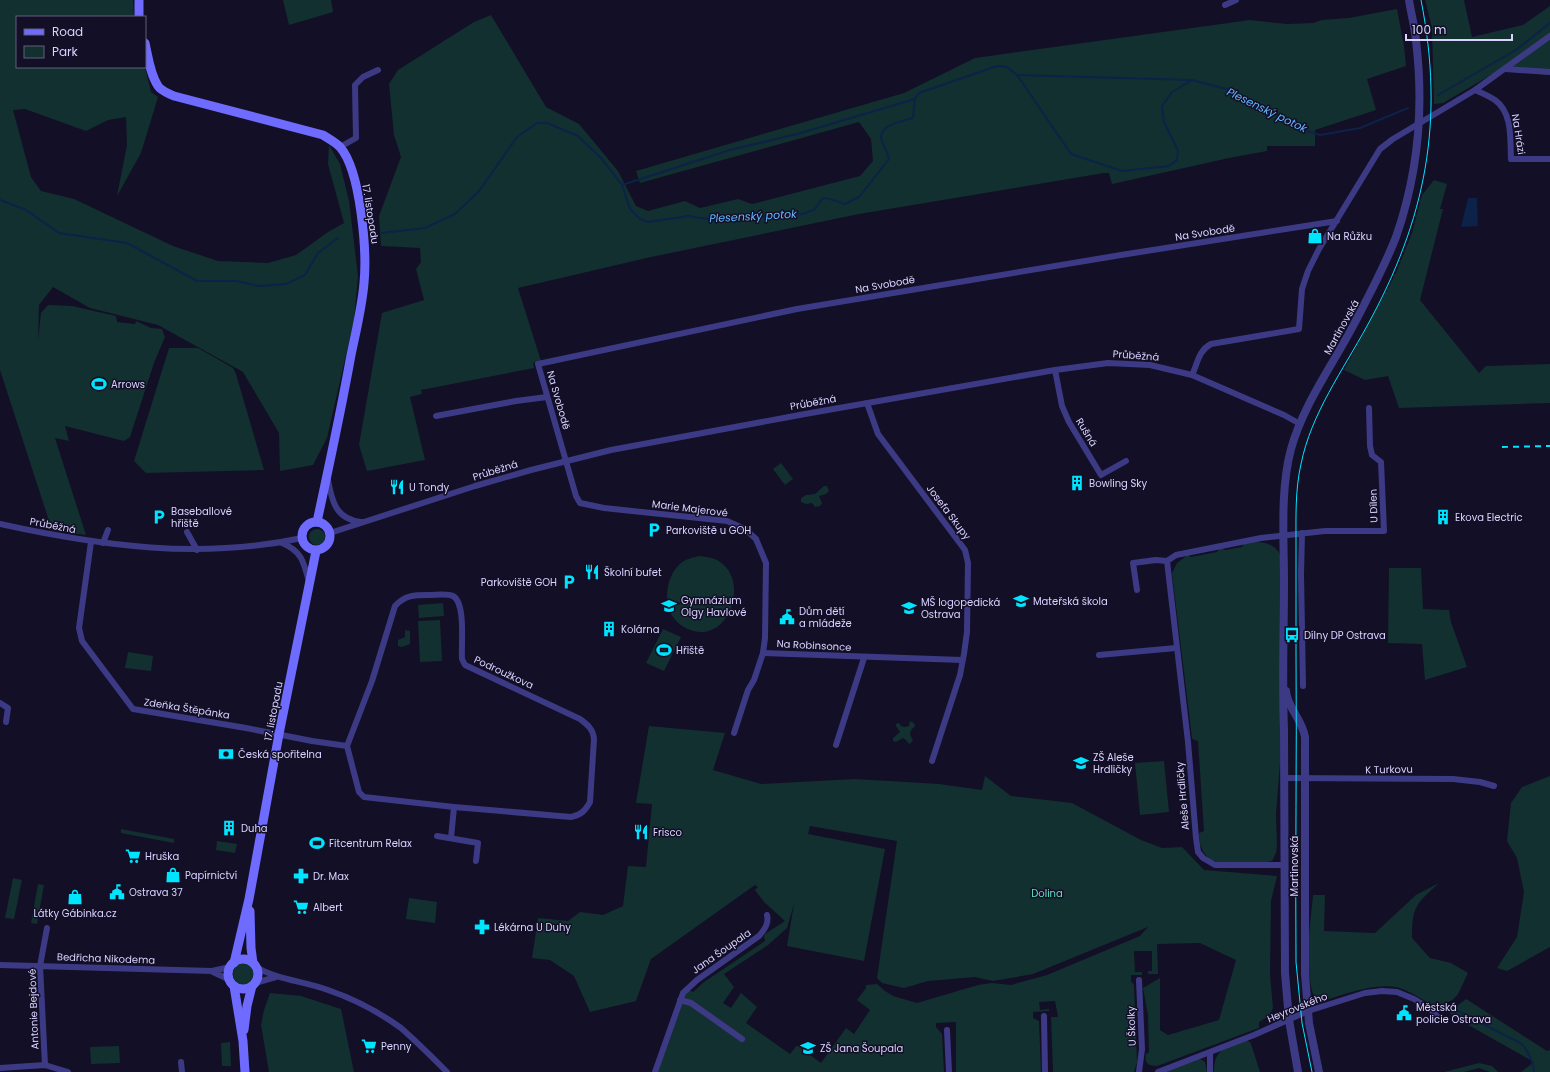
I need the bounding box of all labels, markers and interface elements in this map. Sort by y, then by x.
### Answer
legend [16,16,146,68]
scale bar [1406,16,1512,42]
text: 100 m [1412,21,1446,38]
text: Road [52,23,83,40]
text: Park [52,43,79,60]
water label: Plesenský potok [1224,84,1311,137]
street label: Na Hrázi [1508,113,1529,155]
street label: 17. listopadu [358,183,383,245]
water label: Plesenský potok [709,206,798,226]
street label: Na Svobodě [1174,220,1236,245]
shop icon: Na Růžku [1306,227,1324,245]
place label: Na Růžku [1327,229,1372,244]
street label: Na Svobodě [854,272,916,297]
street label: Martinovská [1320,297,1363,357]
street label: Průběžná [1112,346,1160,365]
street label: Na Svobodě [543,369,574,431]
sports icon: Arrows [90,375,108,393]
place label: Arrows [111,377,145,392]
street label: Průběžná [789,391,837,414]
street label: Rušná [1072,415,1101,449]
street label: Průběžná [471,456,520,484]
building icon: Bowling Sky [1068,474,1086,492]
place label: Bowling Sky [1089,476,1148,491]
restaurant icon: U Tondy [388,478,406,496]
place label: U Tondy [409,480,449,495]
street label: Josefa Skupy [923,482,975,543]
street label: U Dílen [1365,489,1382,523]
street label: Marie Majerové [651,496,729,521]
place label: Baseballové hřiště [171,504,232,531]
parking icon: Baseballové hřiště [150,508,168,526]
building icon: Ekova Electric [1434,508,1452,526]
place label: Ekova Electric [1455,510,1522,525]
street label: Průběžná [29,514,77,537]
parking icon: Parkoviště u GOH [645,521,663,539]
place label: Parkoviště u GOH [666,523,751,538]
restaurant icon: Školní bufet [583,563,601,581]
place label: Školní bufet [604,565,662,580]
parking icon: Parkoviště GOH [560,573,578,591]
place label: Parkoviště GOH [481,575,557,590]
school or university icon: Mateřská škola [1012,592,1030,610]
place label: Gymnázium Olgy Havlové [681,593,746,620]
place label: Mateřská škola [1033,594,1108,609]
place label: MŠ logopedická Ostrava [921,595,1000,622]
school or university icon: Gymnázium Olgy Havlové [660,597,678,615]
school or university icon: MŠ logopedická Ostrava [900,599,918,617]
place label: Dům dětí a mládeže [799,604,852,631]
public building icon: Dům dětí a mládeže [778,608,796,626]
building icon: Kolárna [600,620,618,638]
place label: Kolárna [621,622,660,637]
bus stop icon: Dílny DP Ostrava [1283,626,1301,644]
place label: Dílny DP Ostrava [1304,628,1386,643]
street label: Na Robinsonce [776,636,852,655]
sports icon: Hřiště [655,641,673,659]
place label: Hřiště [676,643,704,658]
street label: Podroužkova [472,652,536,693]
street label: 17. listopadu [260,680,287,742]
street label: Zdeňka Štěpánka [143,694,231,723]
bank icon: Česká spořitelna [217,745,235,763]
place label: Česká spořitelna [238,747,322,762]
place label: ZŠ Aleše Hrdličky [1093,750,1134,777]
school or university icon: ZŠ Aleše Hrdličky [1072,754,1090,772]
street label: Aleše Hrdličky [1172,761,1193,831]
street label: K Turkovu [1365,762,1413,777]
building icon: Duha [220,819,238,837]
place label: Duha [241,821,268,836]
restaurant icon: Frisco [632,823,650,841]
place label: Frisco [653,825,682,840]
sports icon: Fitcentrum Relax [308,834,326,852]
place label: Fitcentrum Relax [329,836,412,851]
street label: Martinovská [1287,836,1302,896]
supermarket icon: Hruška [124,847,142,865]
place label: Hruška [145,849,179,864]
shop icon: Papírnictví [164,866,182,884]
pharmacy icon: Dr. Max [292,867,310,885]
place label: Papírnictví [185,868,238,883]
place label: Dr. Max [313,869,349,884]
public building icon: Ostrava 37 [108,883,126,901]
place label: Ostrava 37 [129,885,183,900]
park label: Dolina [1031,886,1063,901]
shop icon: Látky Gábinka.cz [66,888,84,906]
supermarket icon: Albert [292,898,310,916]
place label: Albert [313,900,343,915]
place label: Látky Gábinka.cz [34,906,117,921]
pharmacy icon: Lékárna U Duhy [473,918,491,936]
place label: Lékárna U Duhy [494,920,571,935]
street label: Jana Šoupala [689,925,754,977]
street label: Bedřicha Nikodema [57,949,155,968]
street label: Antonie Bejdové [25,968,42,1050]
street label: Heyrovského [1265,989,1330,1026]
place label: Městská policie Ostrava [1416,1000,1491,1027]
public building icon: Městská policie Ostrava [1395,1004,1413,1022]
street label: U Školky [1123,1005,1140,1046]
supermarket icon: Penny [360,1037,378,1055]
place label: Penny [381,1039,412,1054]
school or university icon: ZŠ Jana Šoupala [799,1039,817,1057]
place label: ZŠ Jana Šoupala [820,1041,903,1056]

